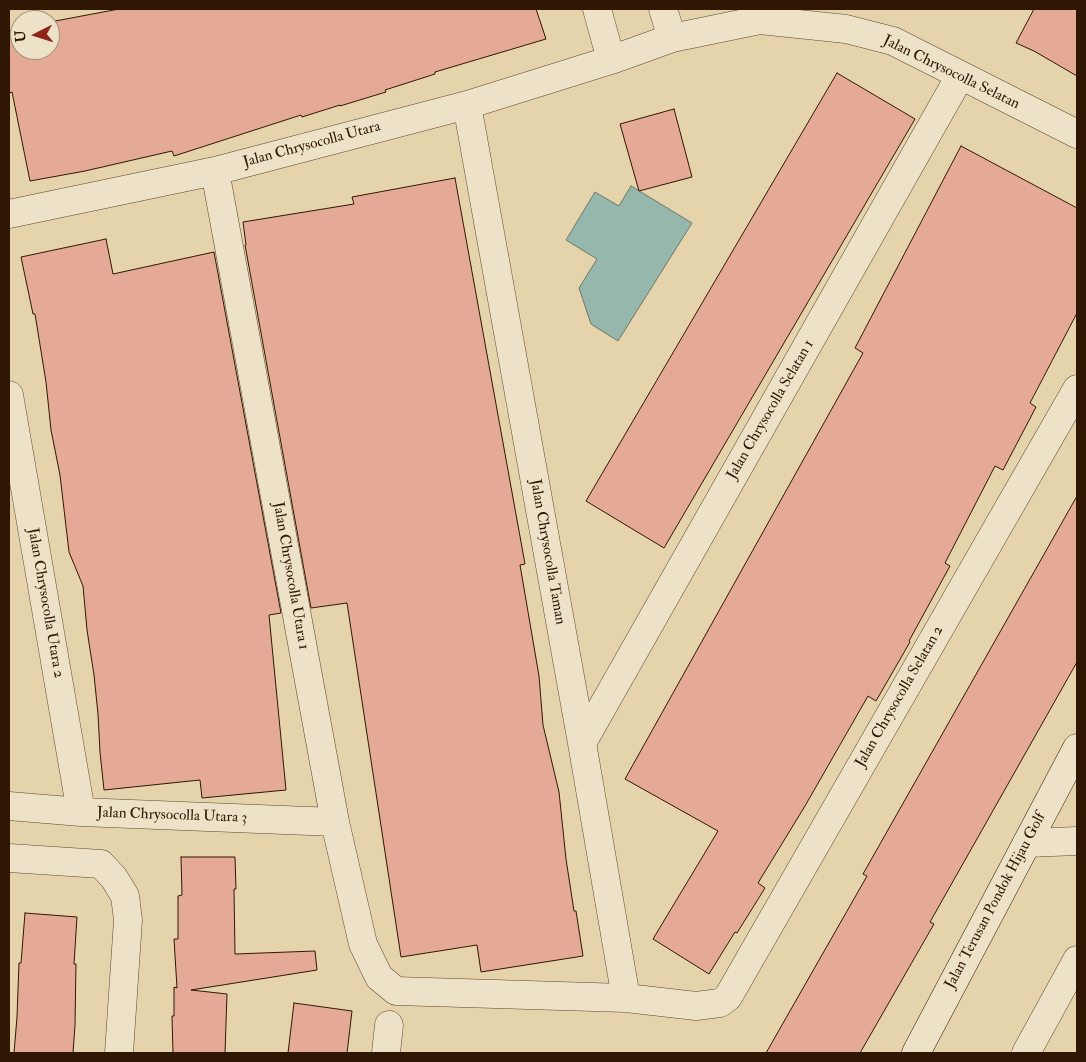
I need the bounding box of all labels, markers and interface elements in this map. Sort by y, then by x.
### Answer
north arrow [10,10,60,60]
text: U [12,30,30,43]
street label: Jalan Chrysocolla Selatan [880,32,1022,114]
street label: Jalan Chrysocolla Utara [241,118,383,172]
street label: Jalan Chrysocolla Selatan 1 [724,337,818,483]
street label: Jalan Chrysocolla Taman [525,478,569,626]
street label: Jalan Chrysocolla Utara 1 [268,501,312,651]
street label: Jalan Chrysocolla Utara 2 [23,527,67,679]
street label: Jalan Chrysocolla Selatan 2 [852,623,948,771]
street label: Jalan Chrysocolla Utara 3 [97,804,247,828]
street label: Jalan Terusan Pondok Hijau Golf [942,810,1050,992]

